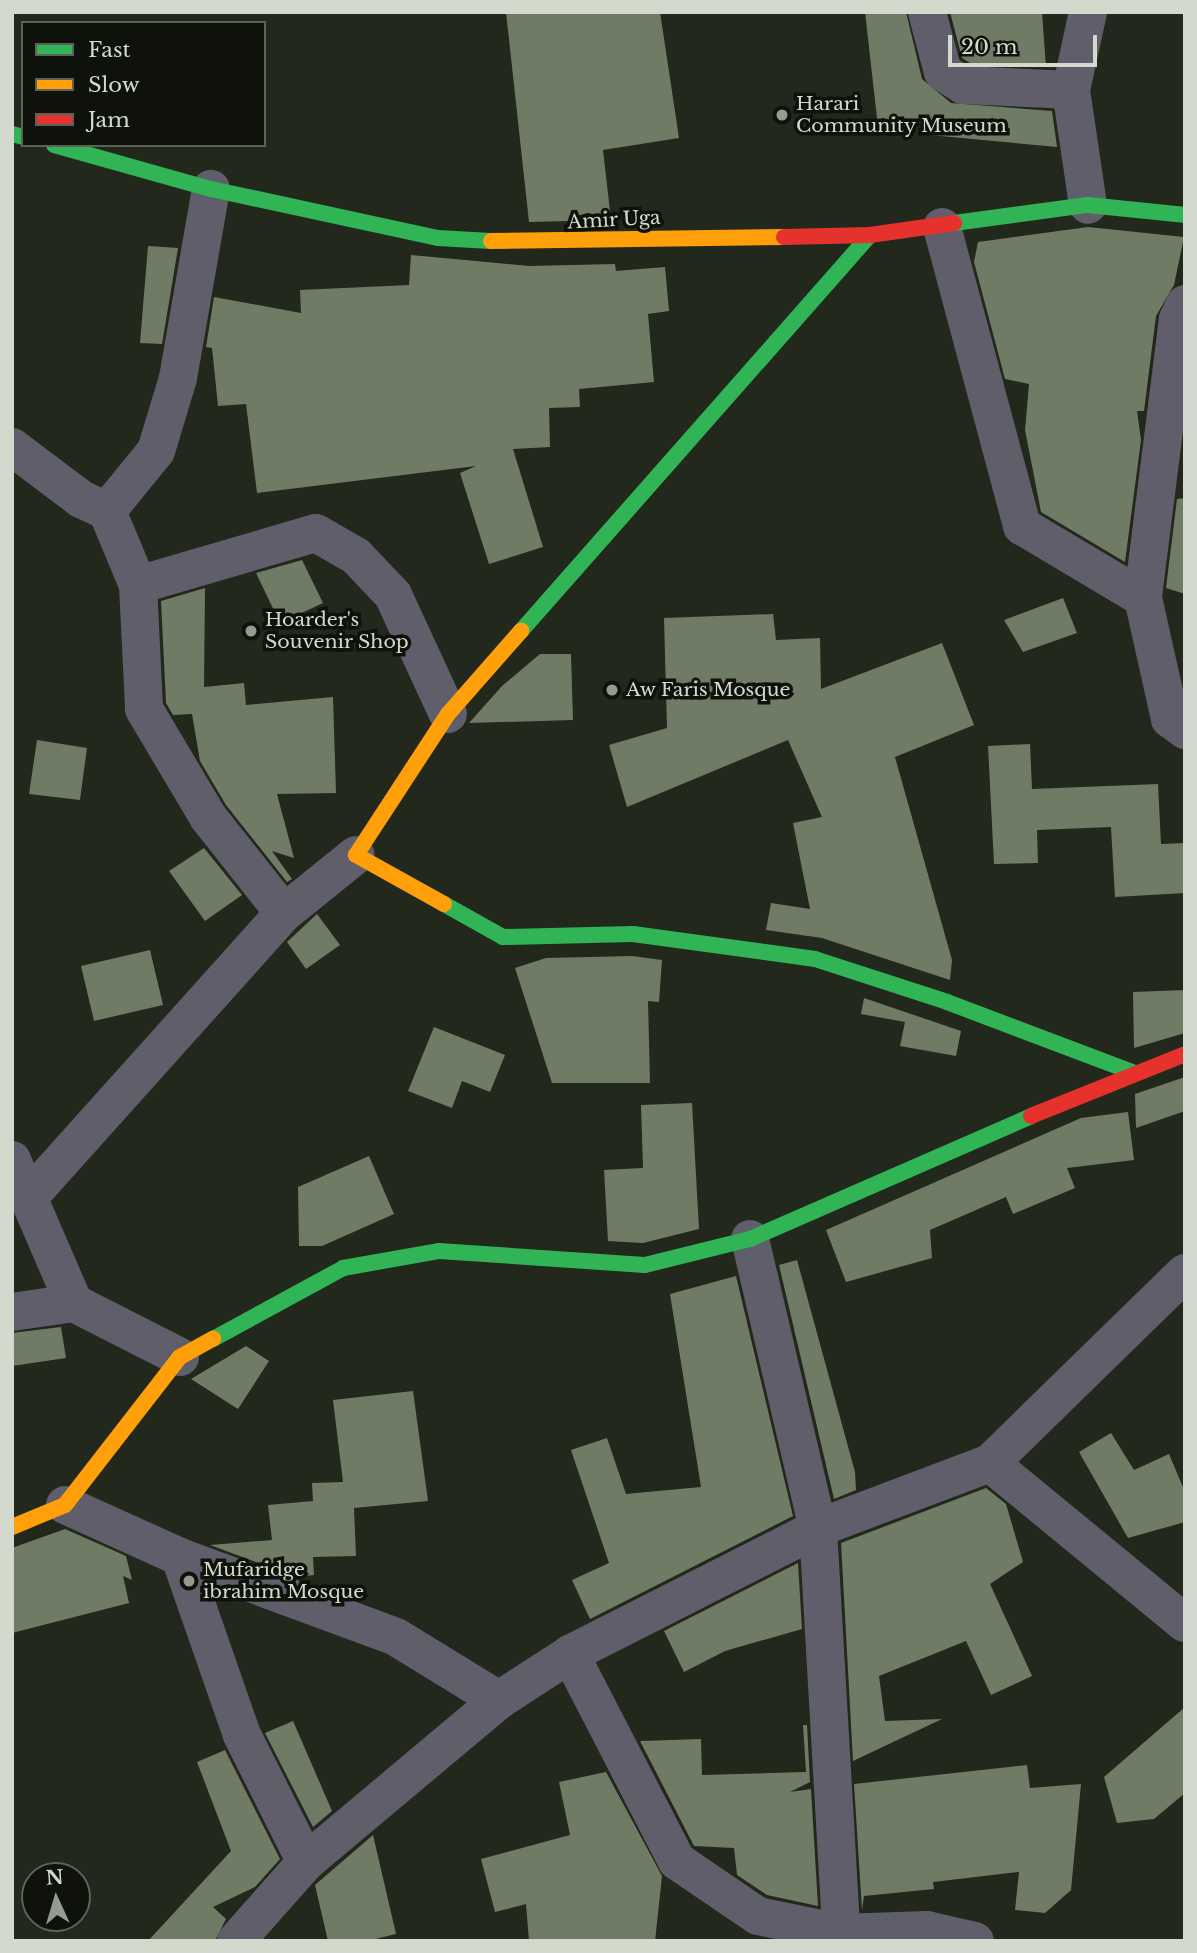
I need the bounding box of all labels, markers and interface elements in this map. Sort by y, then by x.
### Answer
legend [21,21,266,147]
scale bar [952,21,1101,65]
text: 20 m [961,34,1018,60]
text: Fast [88,37,130,63]
text: Slow [88,72,140,98]
place label: Harari Community Museum [796,93,1007,137]
text: Jam [88,107,130,133]
marker: Harari Community Museum [774,107,790,123]
street label: Amir Uga [567,206,661,234]
place label: Hoarder's Souvenir Shop [265,609,409,653]
marker: Hoarder's Souvenir Shop [243,623,259,639]
place label: Aw Faris Mosque [626,679,791,701]
marker: Aw Faris Mosque [604,682,620,698]
place label: Mufaridge ibrahim Mosque [203,1559,364,1603]
marker: Mufaridge ibrahim Mosque [181,1573,197,1589]
north arrow [21,1862,91,1932]
text: N [45,1865,64,1890]

